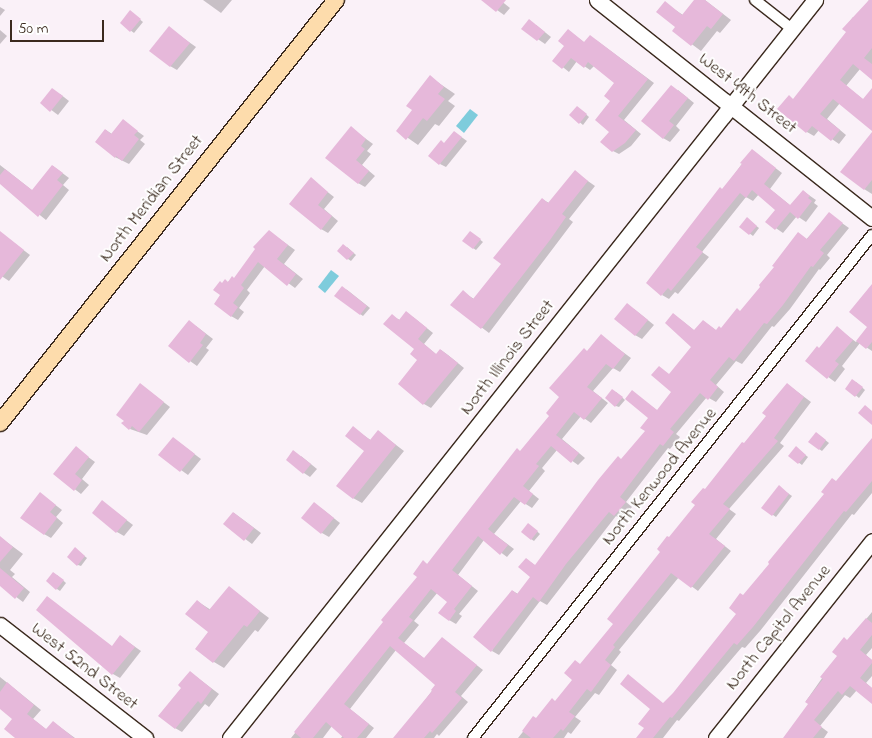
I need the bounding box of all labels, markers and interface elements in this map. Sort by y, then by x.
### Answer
scale bar [12,10,106,42]
text: 50 m [18,18,48,40]
street label: West 49th Street [693,49,801,139]
street label: North Meridian Street [96,131,208,267]
street label: North Illinois Street [456,296,560,420]
street label: North Kenwood Avenue [598,404,722,550]
street label: North Capitol Avenue [722,561,836,695]
street label: West 52nd Street [26,619,142,715]

